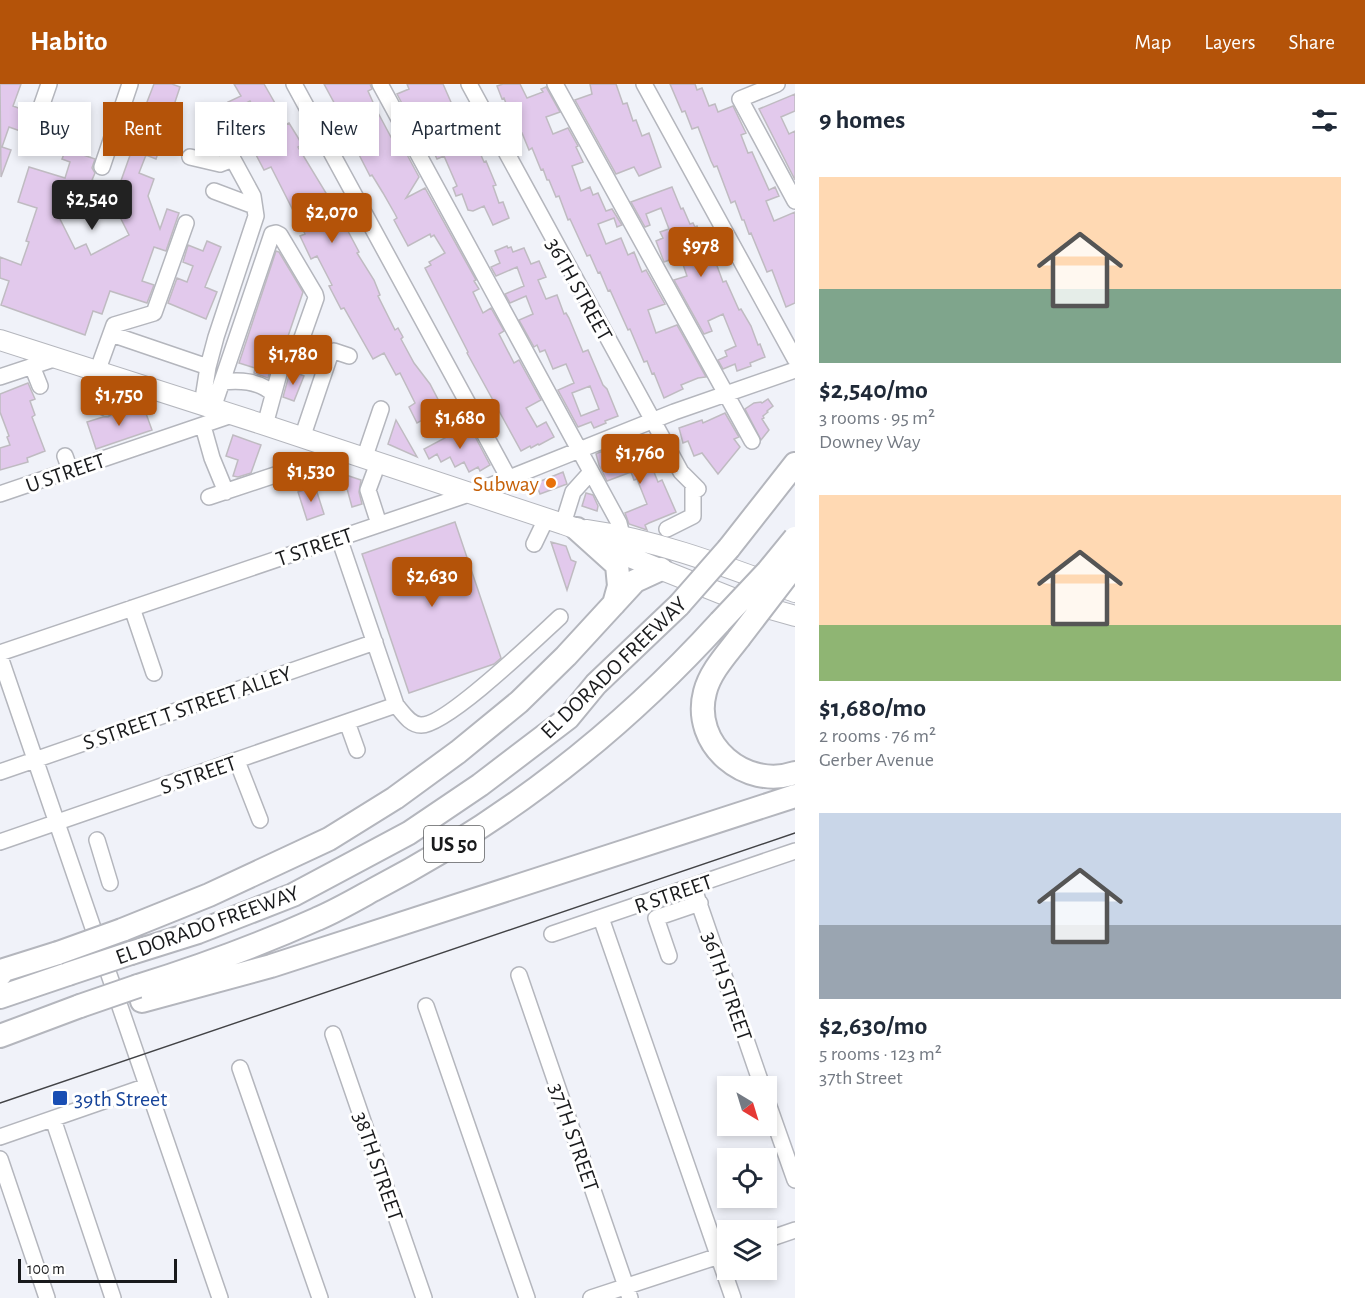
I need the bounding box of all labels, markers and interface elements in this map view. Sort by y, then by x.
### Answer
text: Habito [30,28,108,56]
text: Map [1135,32,1171,53]
text: Layers [1204,32,1255,53]
text: Share [1288,32,1335,53]
chip: Buy [18,102,91,156]
chip: Rent [103,102,183,156]
chip: Filters [195,102,287,156]
chip: New [299,102,379,156]
chip: Apartment [391,102,522,156]
icon: filters [1308,104,1341,137]
text: 9 homes [819,107,905,133]
pin: $2,540 [43,180,141,231]
text: $2,540 [66,189,118,209]
pin: $2,070 [283,193,381,244]
text: $2,070 [306,202,358,222]
icon: home [1026,216,1134,324]
pin: $978 [665,227,737,278]
street label: 36TH STREET [542,234,616,345]
text: $978 [682,236,720,256]
pin: $1,780 [244,335,342,386]
text: $1,780 [268,344,318,364]
pin: $1,750 [70,376,168,427]
text: $2,540/mo [819,377,928,403]
text: $1,750 [95,385,143,405]
pin: $1,680 [411,399,509,450]
text: $1,680 [435,408,485,428]
text: 3 rooms · 95 m² [819,408,935,428]
text: Downey Way [819,432,921,452]
pin: $1,760 [591,434,689,485]
text: $1,760 [615,443,665,463]
street label: U STREET [23,449,108,497]
pin: $1,530 [262,452,360,503]
text: $1,530 [287,461,335,481]
place label: Subway [473,473,540,495]
marker: Subway [544,476,558,490]
street label: T STREET [273,524,356,570]
icon: home [1026,534,1134,642]
pin: $2,630 [383,557,481,608]
text: $2,630 [406,566,458,586]
street label: EL DORADO FREEWAY [536,592,691,743]
street label: S STREET T STREET ALLEY [80,662,295,754]
text: $1,680/mo [819,695,926,721]
text: 2 rooms · 76 m² [819,726,936,746]
text: Gerber Avenue [819,750,934,770]
street label: S STREET [157,752,239,798]
road number: US 50 [424,826,484,862]
icon: home [1026,852,1134,960]
street label: R STREET [632,870,715,918]
street label: EL DORADO FREEWAY [113,881,302,968]
street label: 36TH STREET [698,929,756,1044]
text: $2,630/mo [819,1013,927,1039]
text: 5 rooms · 123 m² [819,1044,942,1064]
text: 37th Street [819,1068,903,1088]
north arrow [717,1076,777,1136]
map controls [717,1076,777,1280]
street label: 37TH STREET [545,1080,603,1194]
place label: 39th Street [74,1088,167,1110]
marker: 39th Street [51,1089,69,1107]
street label: 38TH STREET [349,1109,407,1224]
button: locate [717,1148,777,1208]
button: layers [717,1220,777,1280]
scale bar [18,1256,177,1284]
text: 100 m [27,1261,65,1277]

